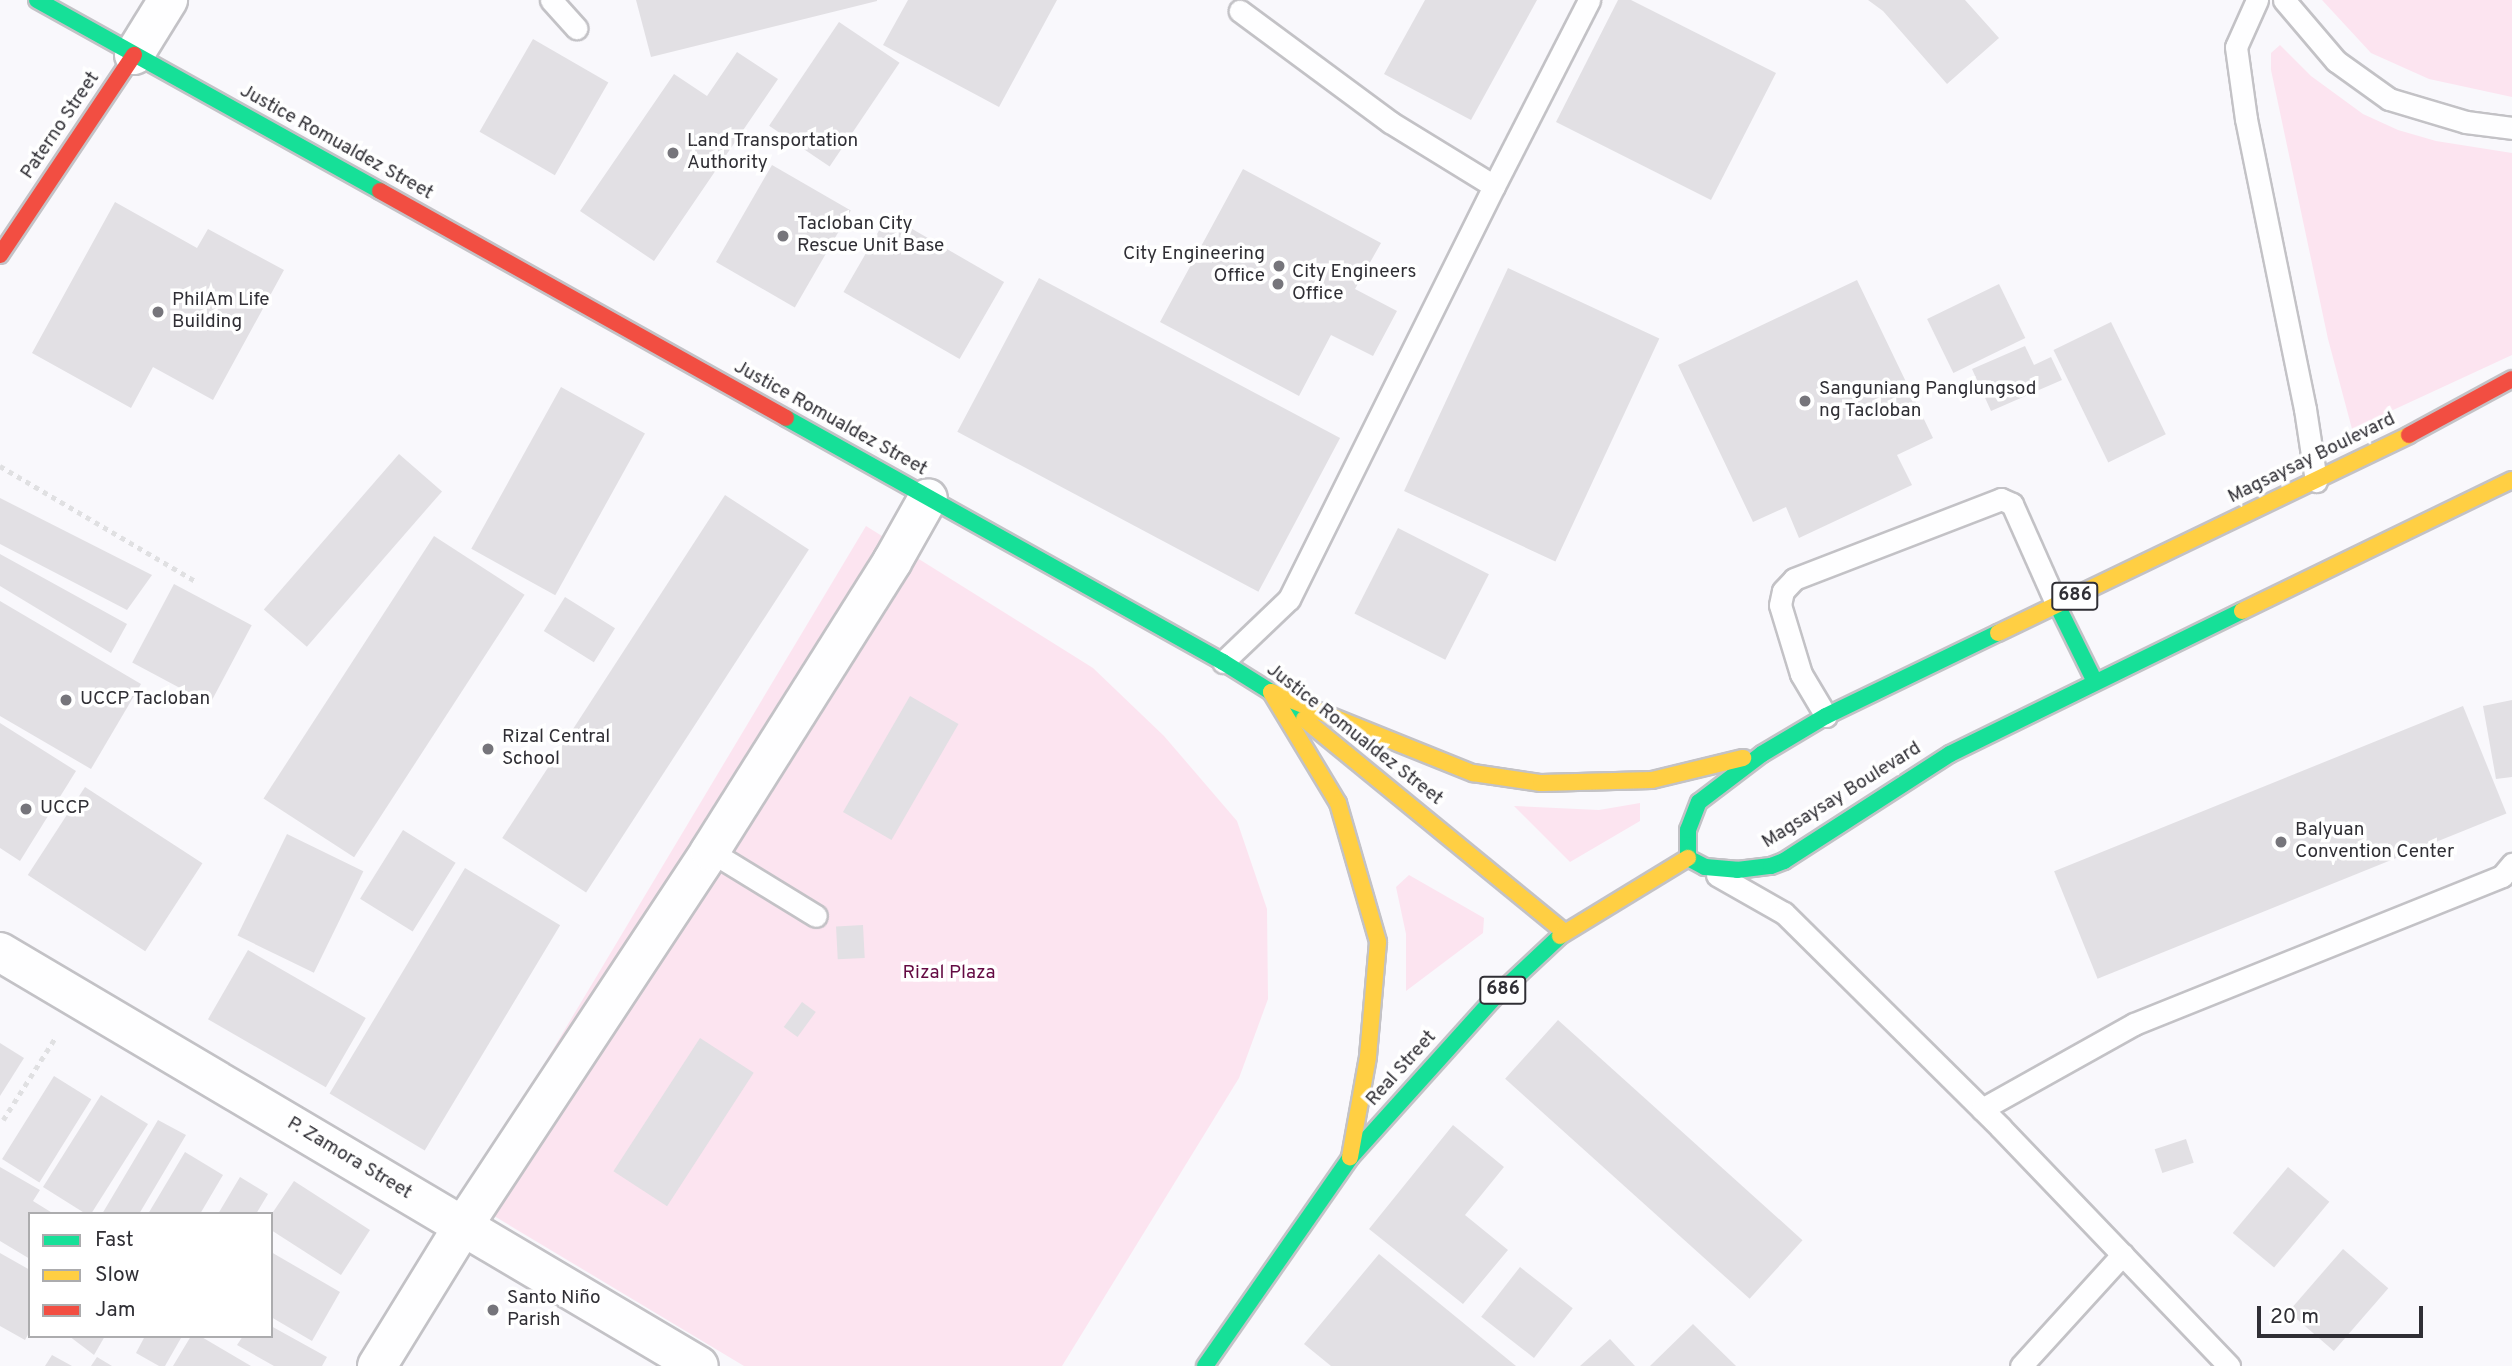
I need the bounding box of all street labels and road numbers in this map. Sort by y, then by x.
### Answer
street label: Paterno Street [17,68,105,184]
street label: Justice Romualdez Street [235,80,437,206]
street label: Justice Romualdez Street [729,356,931,482]
street label: Magsaysay Boulevard [2225,409,2399,509]
road number: 686 [2050,582,2100,610]
street label: Justice Romualdez Street [1261,659,1447,811]
street label: Magsaysay Boulevard [1758,738,1926,854]
road number: 686 [1478,975,1528,1004]
street label: Real Street [1362,1026,1442,1112]
street label: P. Zamora Street [282,1113,416,1205]

